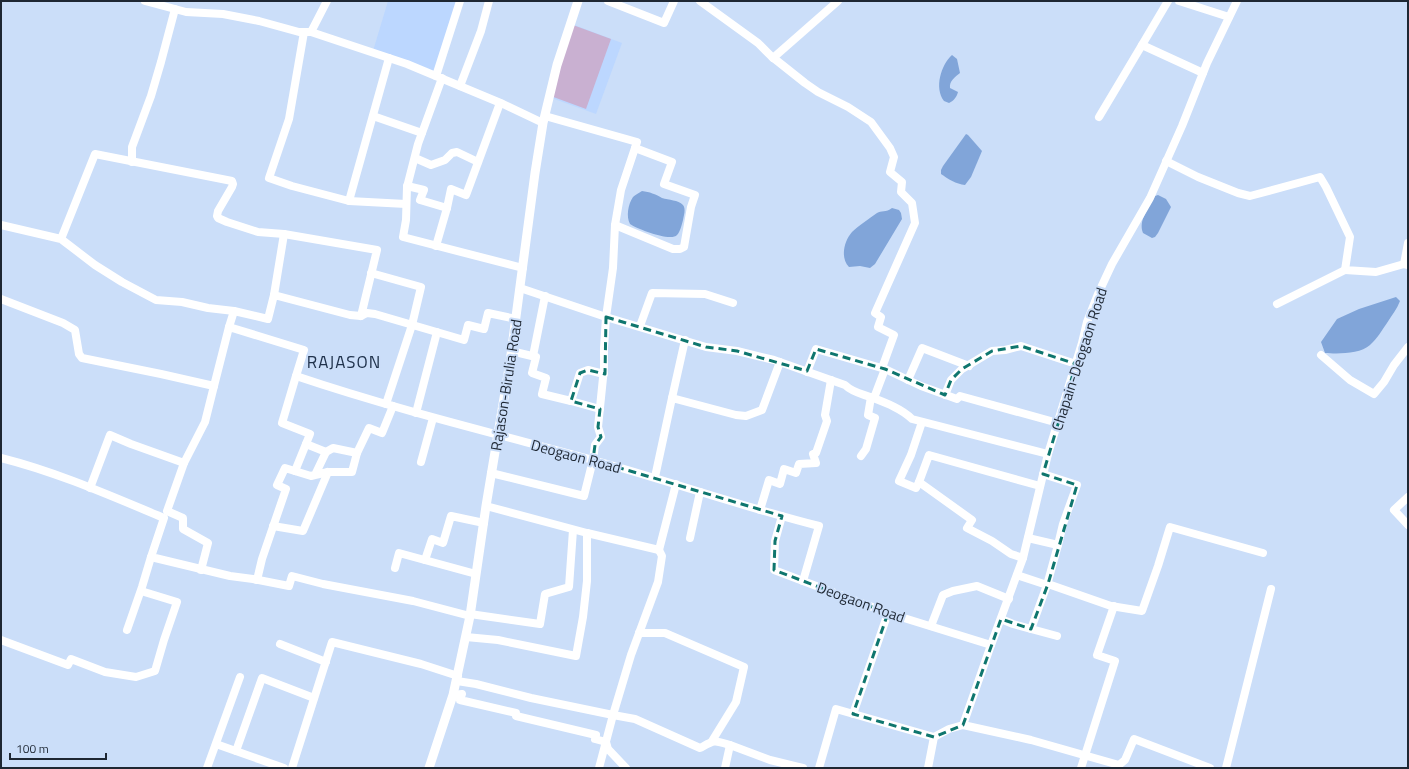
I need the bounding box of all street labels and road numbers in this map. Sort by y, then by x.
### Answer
street label: Chapain-Deogaon Road [1045,284,1113,434]
street label: Rajason-Birulia Road [484,318,528,452]
street label: Deogaon Road [529,433,623,479]
street label: Deogaon Road [814,575,908,629]

